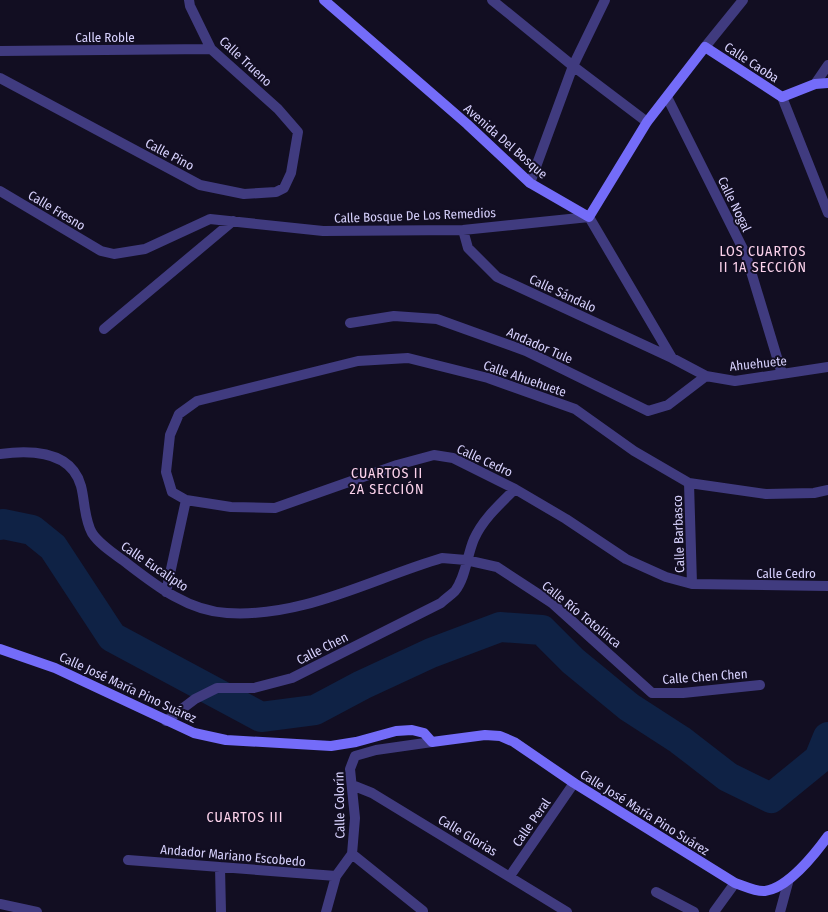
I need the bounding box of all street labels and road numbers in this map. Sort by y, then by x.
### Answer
street label: Calle Roble [75,30,135,45]
street label: Calle Trueno [216,33,275,89]
street label: Calle Caoba [722,39,782,86]
street label: Avenida Del Bosque [461,101,550,182]
street label: Calle Pino [143,135,197,174]
street label: Calle Nogal [715,174,755,235]
street label: Calle Fresno [25,187,88,233]
street label: Calle Bosque De Los Remedios [334,205,497,226]
street label: Calle Sándalo [527,271,599,316]
street label: Andador Tule [505,324,575,367]
street label: Ahuehuete [729,353,787,374]
street label: Calle Ahuehuete [482,357,568,400]
street label: Calle Cedro [455,441,515,480]
street label: Calle Barbasco [670,495,687,573]
street label: Calle Eucalipto [118,538,191,594]
street label: Calle Cedro [756,566,816,581]
street label: Calle Río Totolinca [539,578,624,651]
street label: Calle Chen [294,629,350,668]
street label: Calle José María Pino Suárez [57,649,199,726]
street label: Calle Chen Chen [662,666,748,687]
street label: Calle José María Pino Suárez [577,766,712,858]
street label: Calle Colorín [331,771,348,839]
street label: Calle Peral [509,795,554,849]
street label: Calle Glorias [435,812,500,859]
street label: Andador Mariano Escobedo [160,842,306,869]

